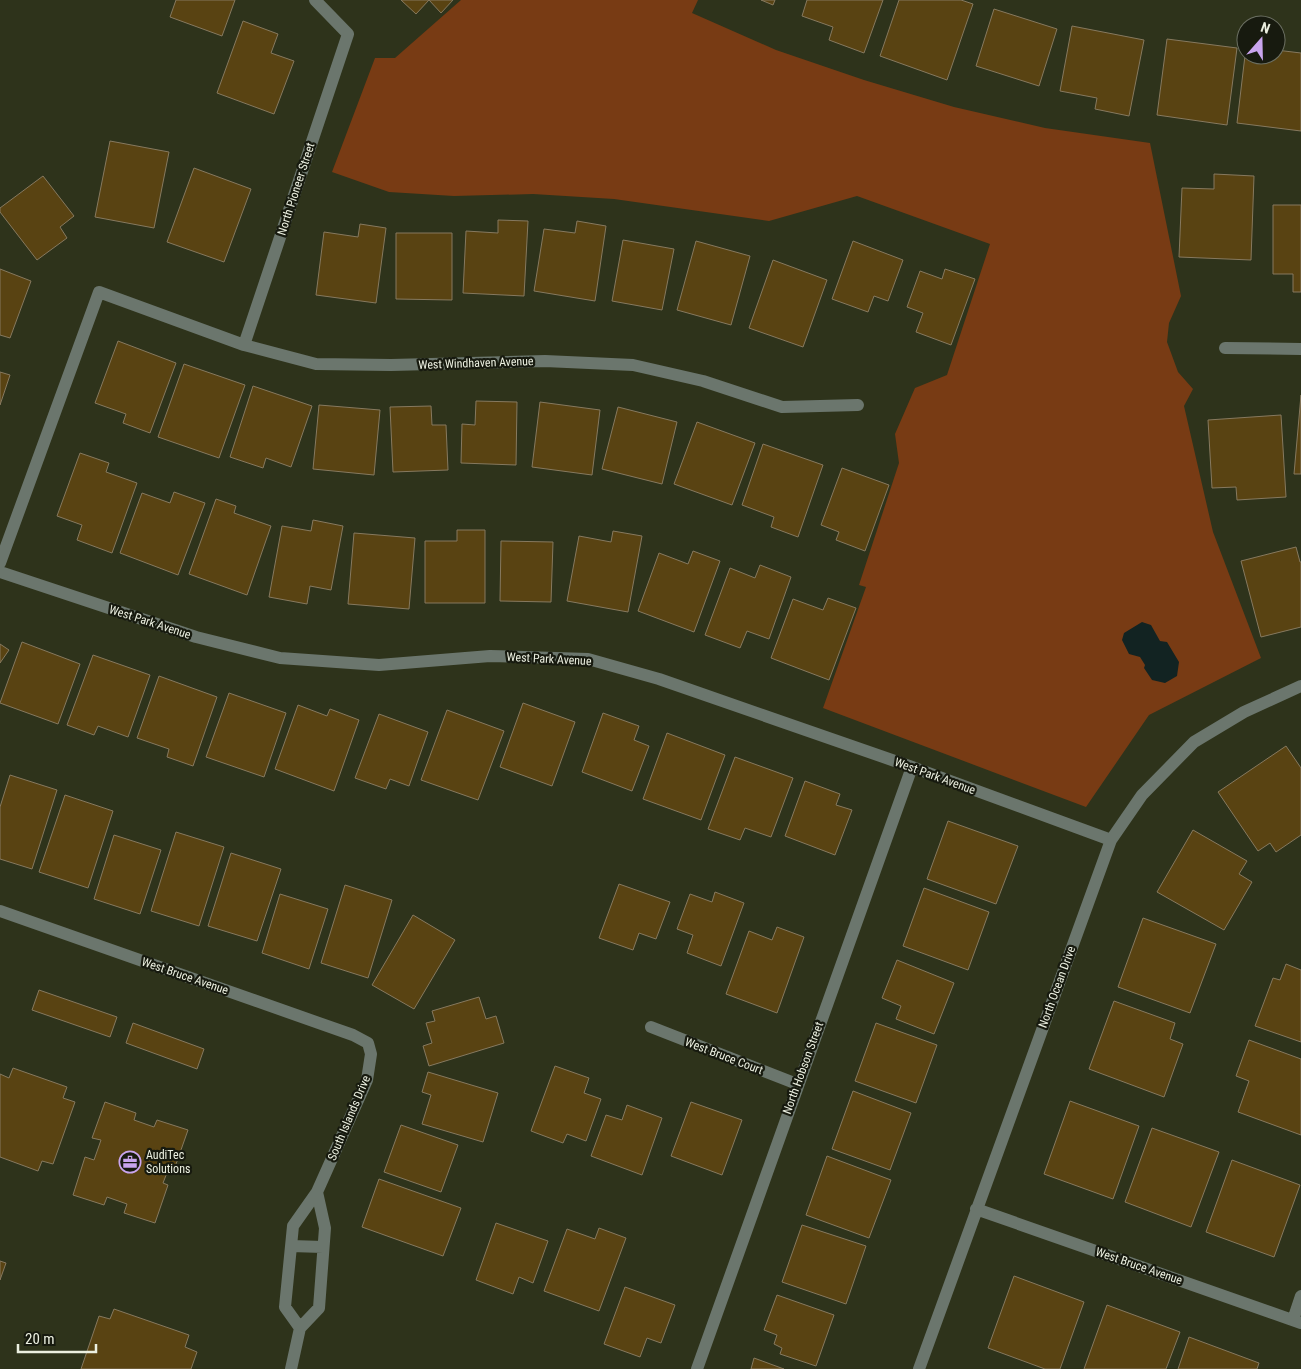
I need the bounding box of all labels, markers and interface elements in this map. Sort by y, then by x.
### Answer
north arrow [1236,15,1286,65]
text: N [1259,19,1272,37]
street label: North Pioneer Street [274,141,318,237]
street label: West Windhaven Avenue [418,354,534,372]
street label: West Park Avenue [107,602,193,642]
street label: West Park Avenue [506,650,592,668]
street label: West Park Avenue [893,755,978,797]
street label: North Ocean Drive [1036,944,1078,1030]
street label: West Bruce Avenue [140,955,231,998]
street label: North Hobson Street [780,1020,826,1116]
street label: West Bruce Court [683,1035,765,1077]
street label: South Islands Drive [325,1073,373,1163]
place label: AudiTec Solutions [146,1148,190,1176]
office icon: AudiTec Solutions [118,1150,142,1174]
street label: West Bruce Avenue [1094,1245,1185,1288]
scale bar [18,1322,95,1354]
text: 20 m [25,1330,55,1348]

